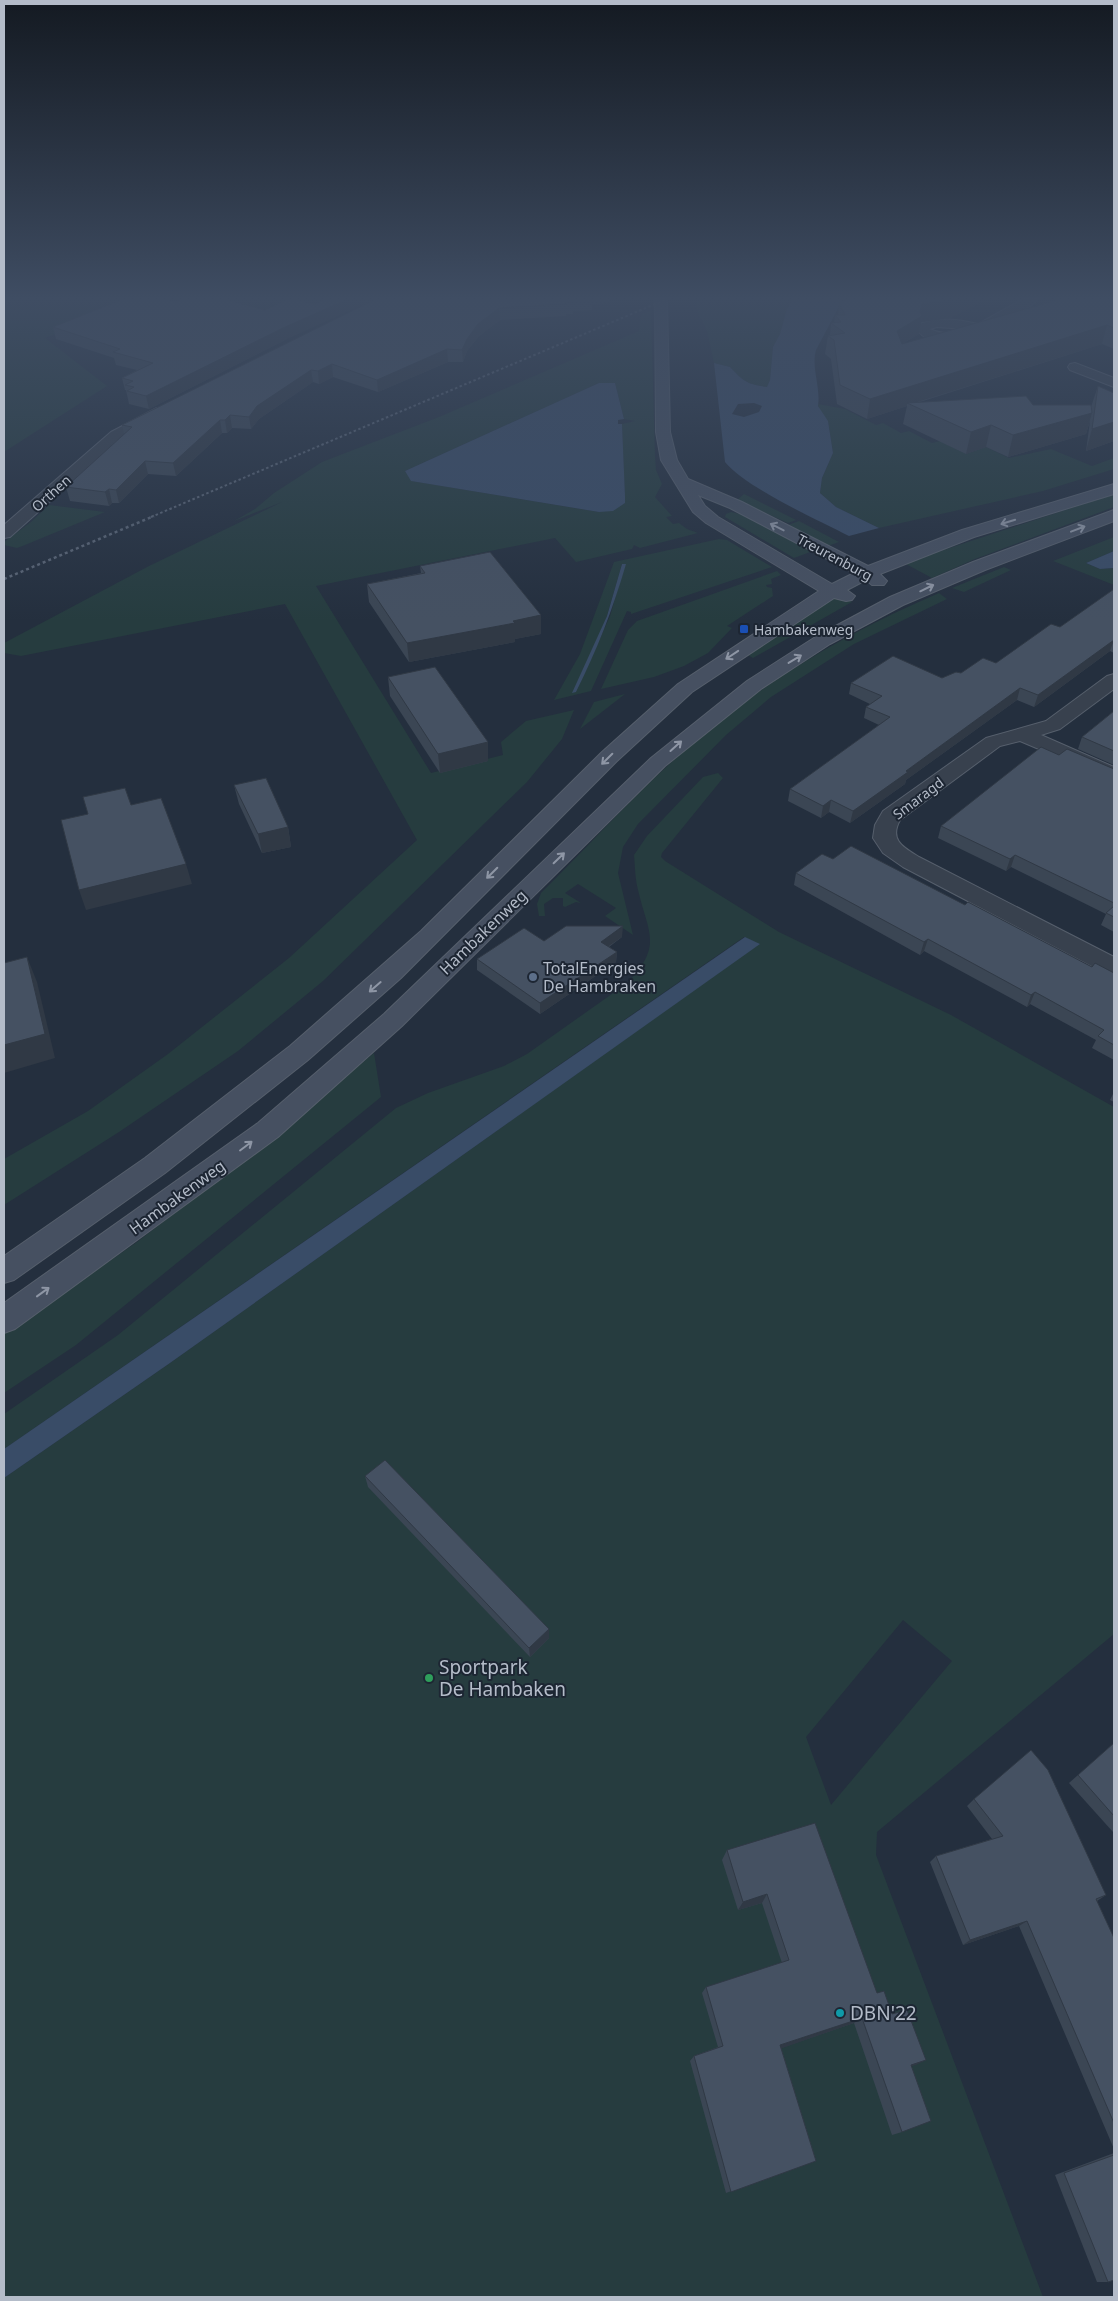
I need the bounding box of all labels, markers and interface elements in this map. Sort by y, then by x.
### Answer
street label: Orthen [27,470,75,516]
one-way arrow [1001,517,1017,527]
one-way arrow [770,522,785,532]
one-way arrow [1070,524,1085,533]
street label: Treurenburg [794,529,876,585]
one-way arrow [919,583,934,593]
place label: Hambakenweg [754,620,853,639]
marker: Hambakenweg [738,623,750,635]
one-way arrow [725,650,739,661]
one-way arrow [787,653,801,663]
one-way arrow [670,740,683,752]
one-way arrow [601,753,613,765]
street label: Smaragd [889,773,947,823]
one-way arrow [553,852,565,864]
one-way arrow [486,867,498,880]
street label: Hambakenweg [435,885,531,979]
place label: TotalEnergies De Hambraken [543,957,656,997]
marker: TotalEnergies De Hambraken [527,971,539,983]
one-way arrow [369,981,382,992]
one-way arrow [239,1141,253,1151]
street label: Hambakenweg [125,1155,229,1239]
one-way arrow [36,1287,50,1297]
place label: Sportpark De Hambaken [439,1654,566,1702]
marker: Sportpark De Hambaken [423,1672,435,1684]
place label: DBN'22 [850,2000,917,2026]
marker: DBN'22 [834,2007,846,2019]

